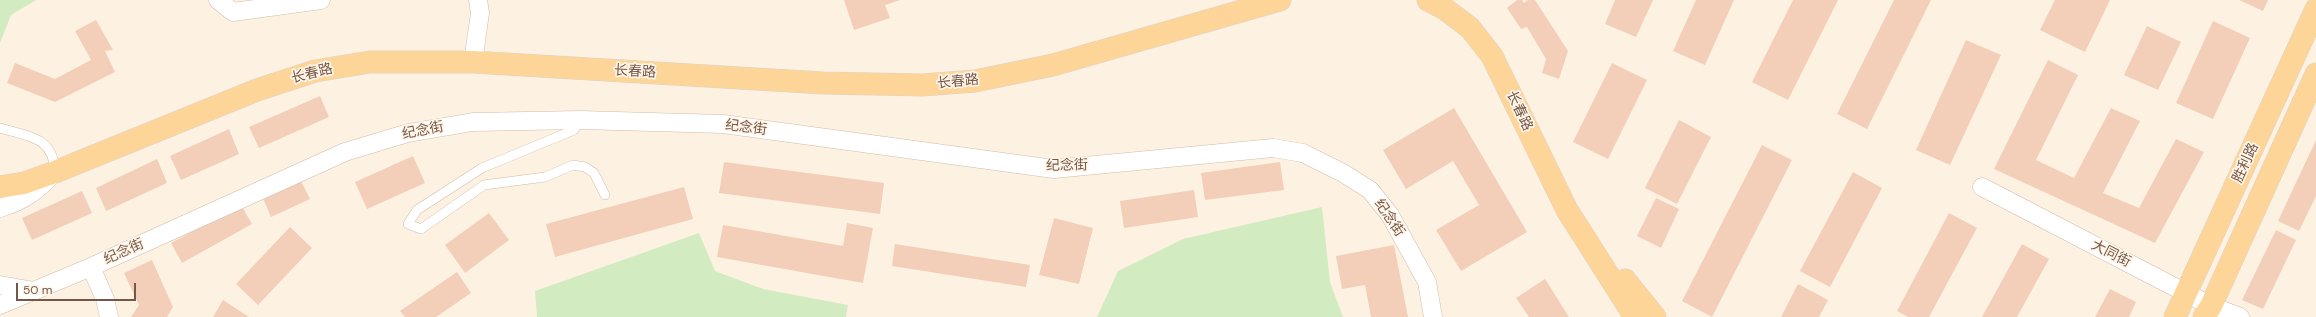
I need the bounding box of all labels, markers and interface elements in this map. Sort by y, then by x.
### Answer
street label: 长春路 [290,61,334,87]
street label: 长春路 [614,63,656,81]
street label: 长春路 [936,71,980,93]
street label: 长春路 [1503,88,1535,134]
street label: 纪念街 [724,117,768,139]
street label: 纪念街 [401,119,445,143]
street label: 胜利路 [2230,140,2262,186]
street label: 纪念街 [1046,157,1088,175]
street label: 纪念街 [1370,196,1408,240]
street label: 纪念街 [101,236,147,268]
street label: 大同街 [2088,237,2134,271]
scale bar [18,275,138,301]
text: 50 m [23,282,52,298]

